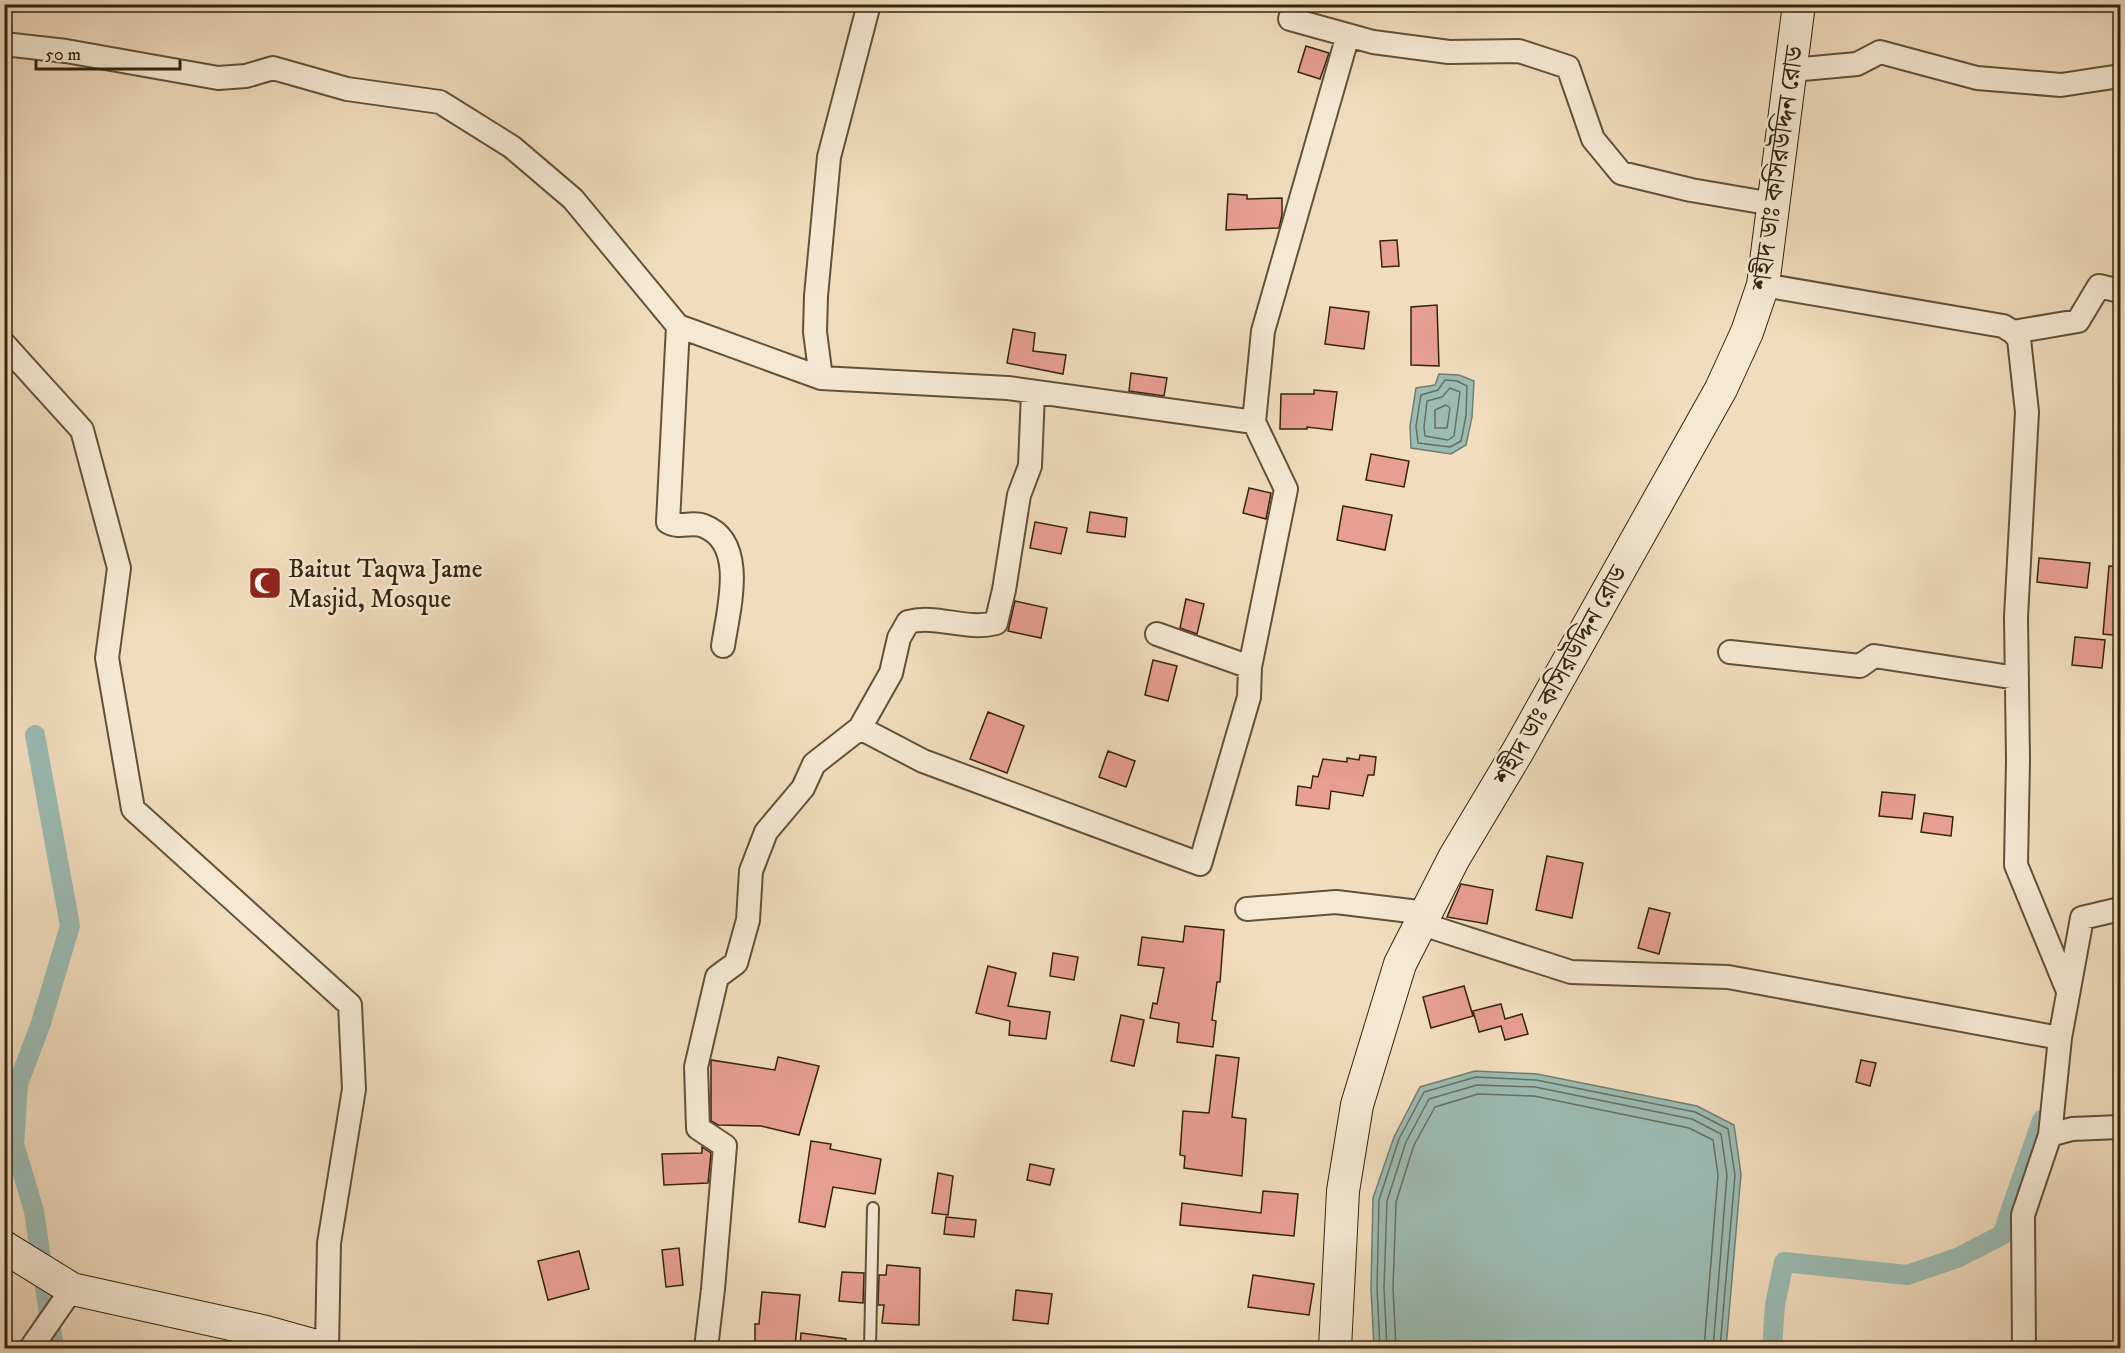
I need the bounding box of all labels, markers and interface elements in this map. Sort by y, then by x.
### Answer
scale bar [36,33,180,71]
street label: শহীদ ডাঃ কসিরউদ্দিন রোড [1745,43,1812,293]
text: 50 m [45,44,81,66]
place label: Baitut Taqwa Jame Masjid, Mosque [288,553,482,616]
street label: শহীদ ডাঃ কসিরউদ্দিন রোড [1487,559,1636,792]
mosque icon: Baitut Taqwa Jame Masjid, Mosque [247,565,283,601]

